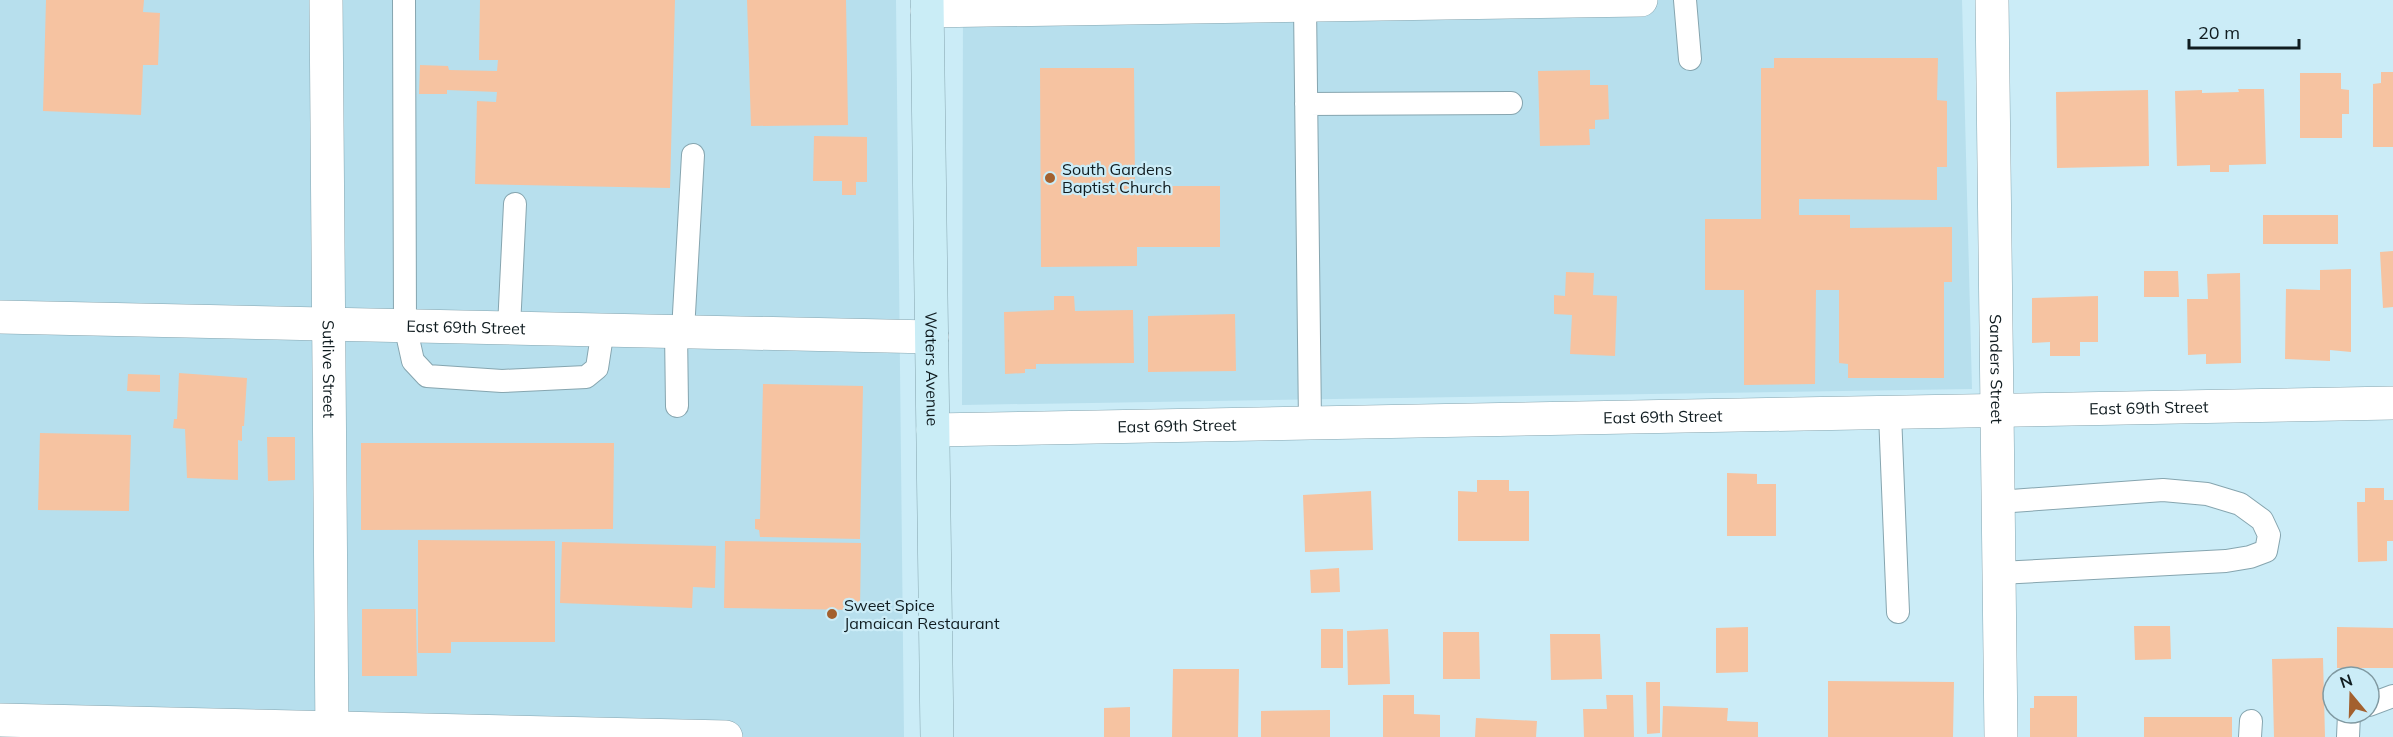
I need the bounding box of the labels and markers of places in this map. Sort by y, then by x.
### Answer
place label: South Gardens Baptist Church [1062,159,1172,197]
marker: South Gardens Baptist Church [1043,171,1057,185]
place label: Sweet Spice Jamaican Restaurant [844,595,1000,633]
marker: Sweet Spice Jamaican Restaurant [825,607,839,621]

